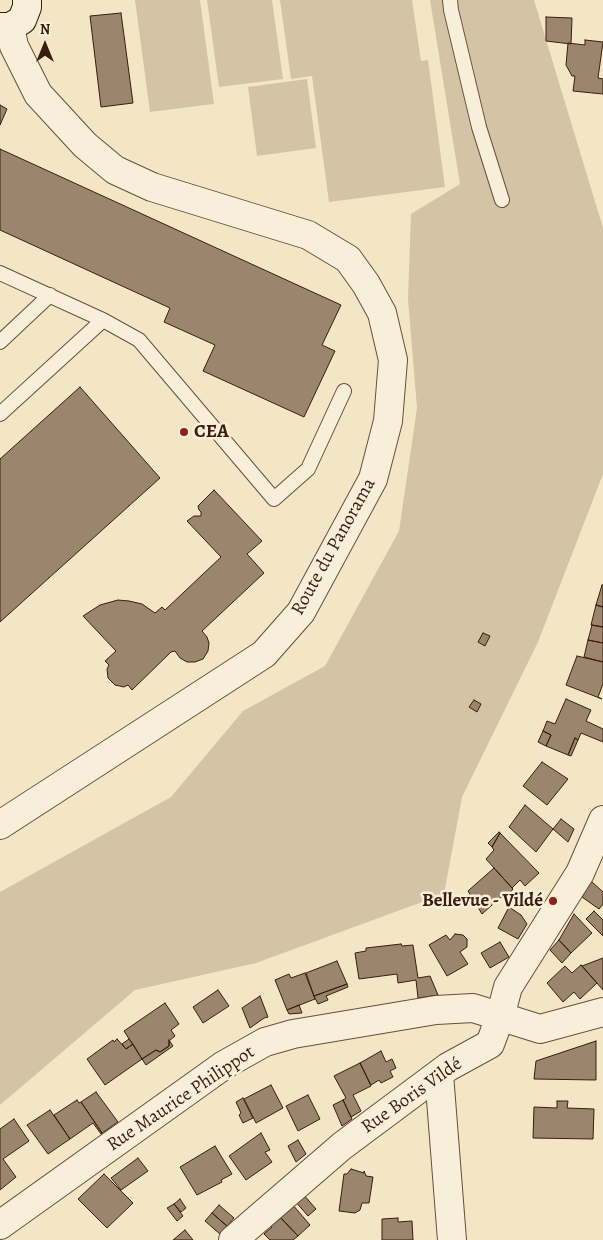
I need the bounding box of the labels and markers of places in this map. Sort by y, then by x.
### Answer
place label: CEA [194,421,229,443]
marker: CEA [178,426,190,438]
place label: Bellevue - Vildé [422,890,543,912]
marker: Bellevue - Vildé [547,895,559,907]

